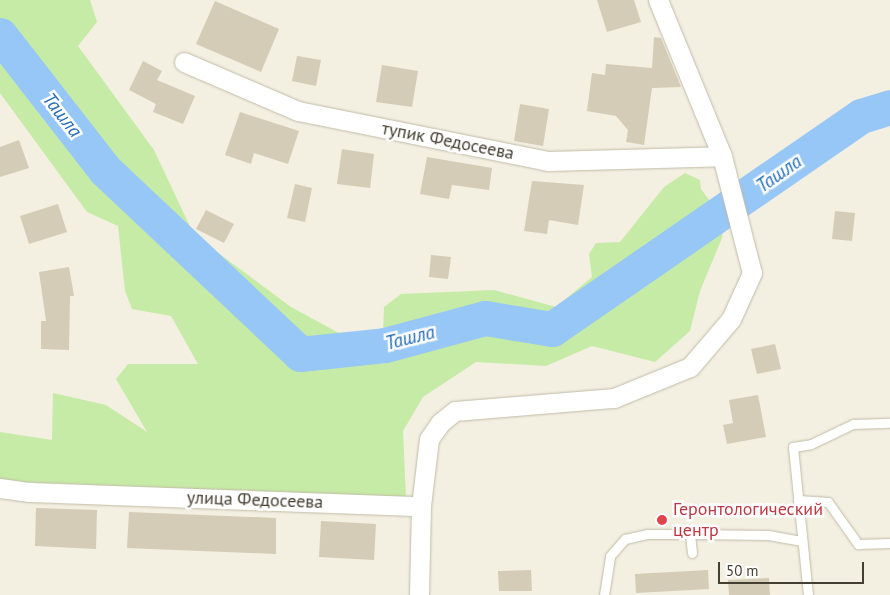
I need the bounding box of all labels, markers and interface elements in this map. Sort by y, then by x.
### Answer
water label: Ташла [38,88,86,142]
street label: тупик Федосеева [380,118,516,164]
water label: Ташла [752,150,806,198]
water label: Ташла [383,321,437,355]
street label: улица Федосеева [186,487,324,513]
place label: Геронтологический центр [673,499,823,542]
marker: Геронтологический центр [655,513,669,527]
scale bar [720,552,866,584]
text: 50 m [726,561,759,580]

